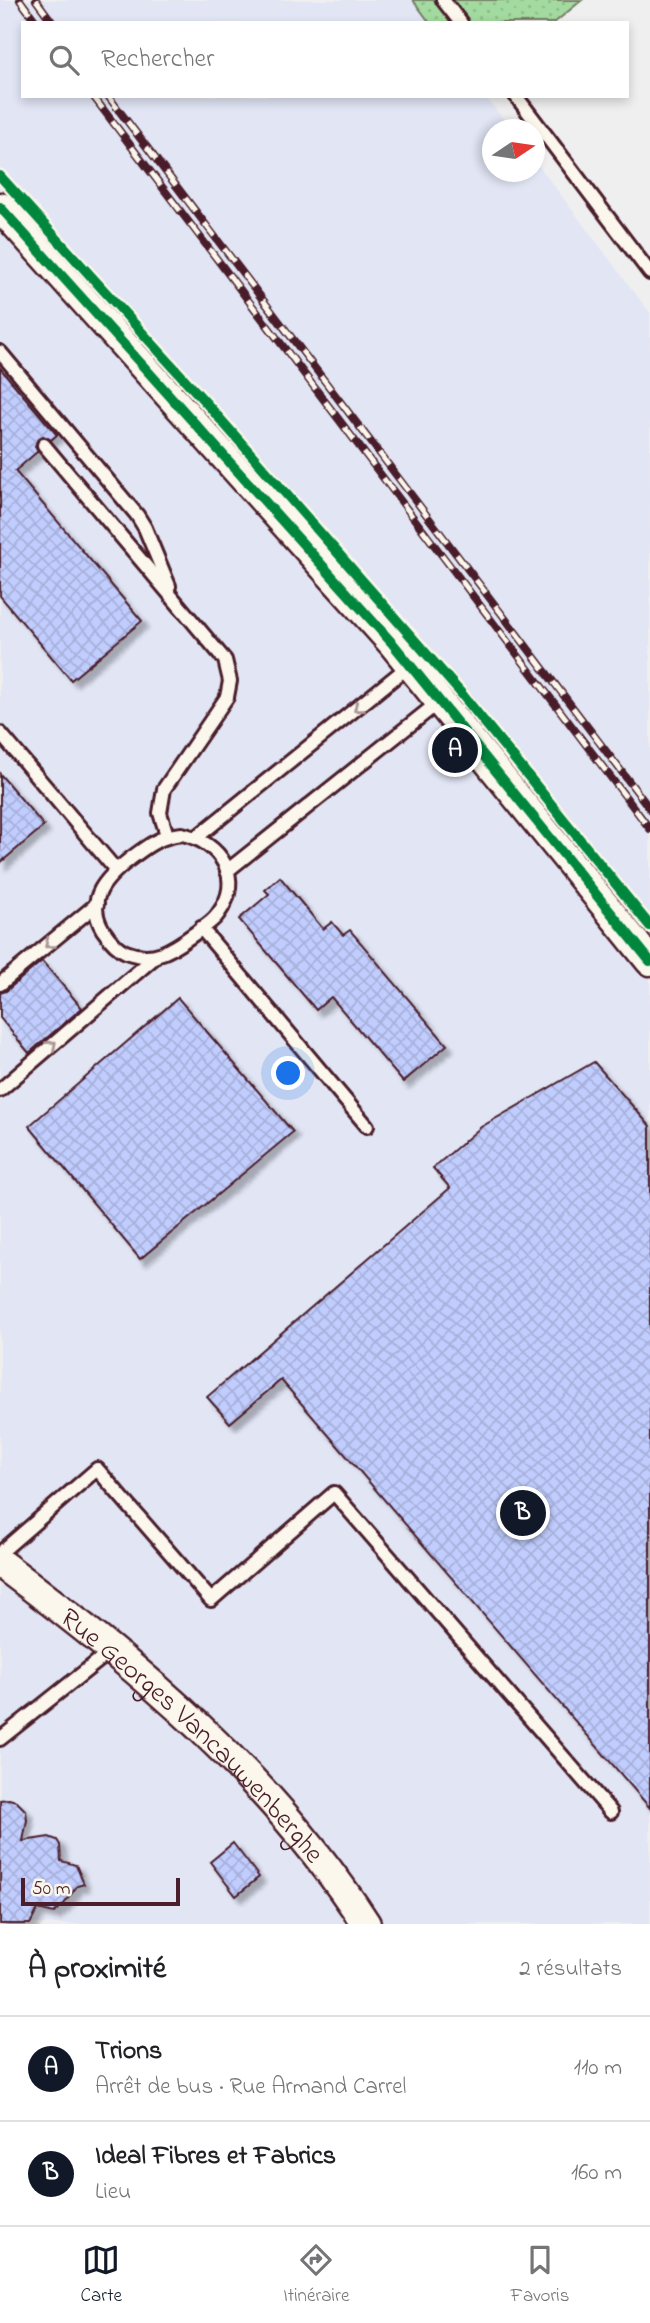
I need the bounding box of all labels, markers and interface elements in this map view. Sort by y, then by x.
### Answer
search box [21,21,629,98]
icon: search [45,41,83,79]
text: Rechercher [101,41,214,79]
north arrow [482,119,545,182]
one-way arrow [353,700,366,712]
pin: A [432,724,478,776]
one-way arrow [44,935,56,948]
one-way arrow [43,1041,56,1053]
your location [271,1056,305,1090]
pin: B [500,1487,546,1539]
street label: Rue Georges Vancauwenberghe [50,1599,333,1873]
scale bar [21,1875,180,1907]
text: 50 m [32,1876,71,1903]
text: À proximité [28,1948,166,1992]
text: 2 résultats [519,1953,622,1986]
text: Trions [95,2033,162,2071]
text: A [44,2052,58,2085]
text: 110 m [574,2052,622,2085]
text: Arrêt de bus · Rue Armand Carrel [95,2071,406,2104]
text: Ideal Fibres et Fabrics [95,2138,336,2176]
text: B [43,2157,59,2190]
text: 160 m [571,2157,622,2190]
text: Lieu [95,2176,131,2209]
tab: Carte [81,2241,122,2310]
tab: Itinéraire [283,2241,349,2310]
tab: Favoris [511,2241,569,2310]

